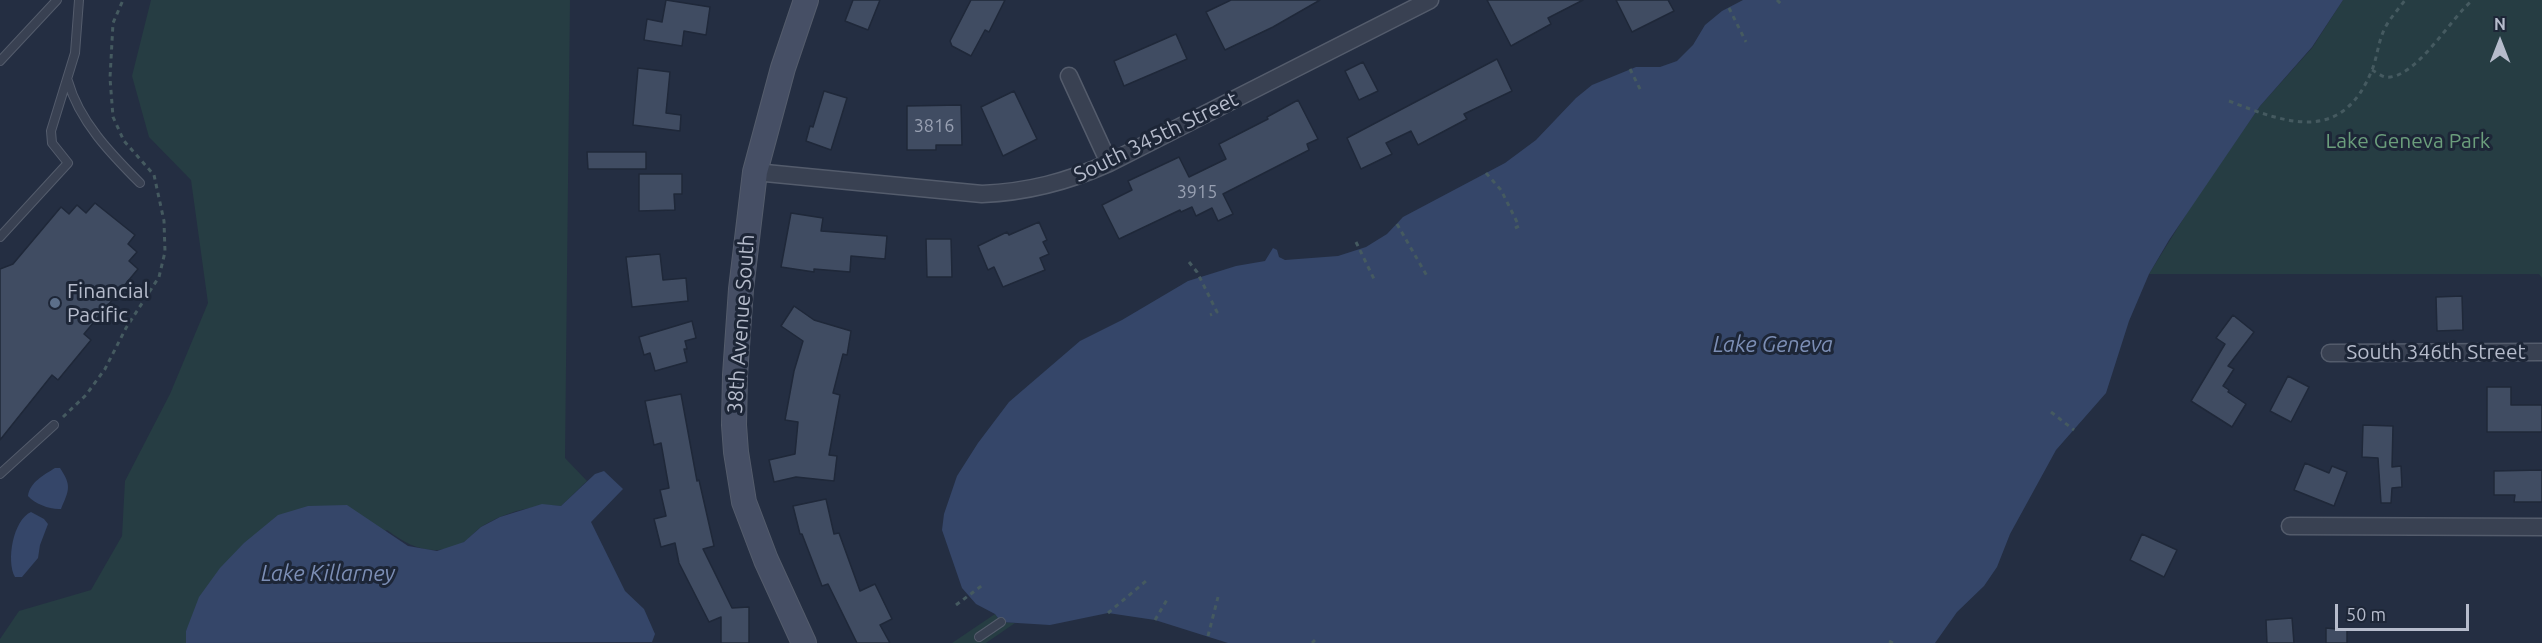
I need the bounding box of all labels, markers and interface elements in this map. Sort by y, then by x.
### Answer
north arrow [2470,12,2530,72]
text: N [2494,15,2506,33]
street label: South 345th Street [1070,86,1242,188]
house number: 3816 [914,115,954,137]
park label: Lake Geneva Park [2326,128,2490,154]
house number: 3915 [1177,181,1217,203]
street label: 38th Avenue South [722,233,760,415]
place label: Financial Pacific [67,278,149,328]
marker: Financial Pacific [48,296,62,310]
water label: Lake Geneva [1713,332,1833,358]
street label: South 346th Street [2346,339,2526,365]
water label: Lake Killarney [261,561,395,587]
scale bar [2338,592,2472,630]
text: 50 m [2346,604,2386,624]

